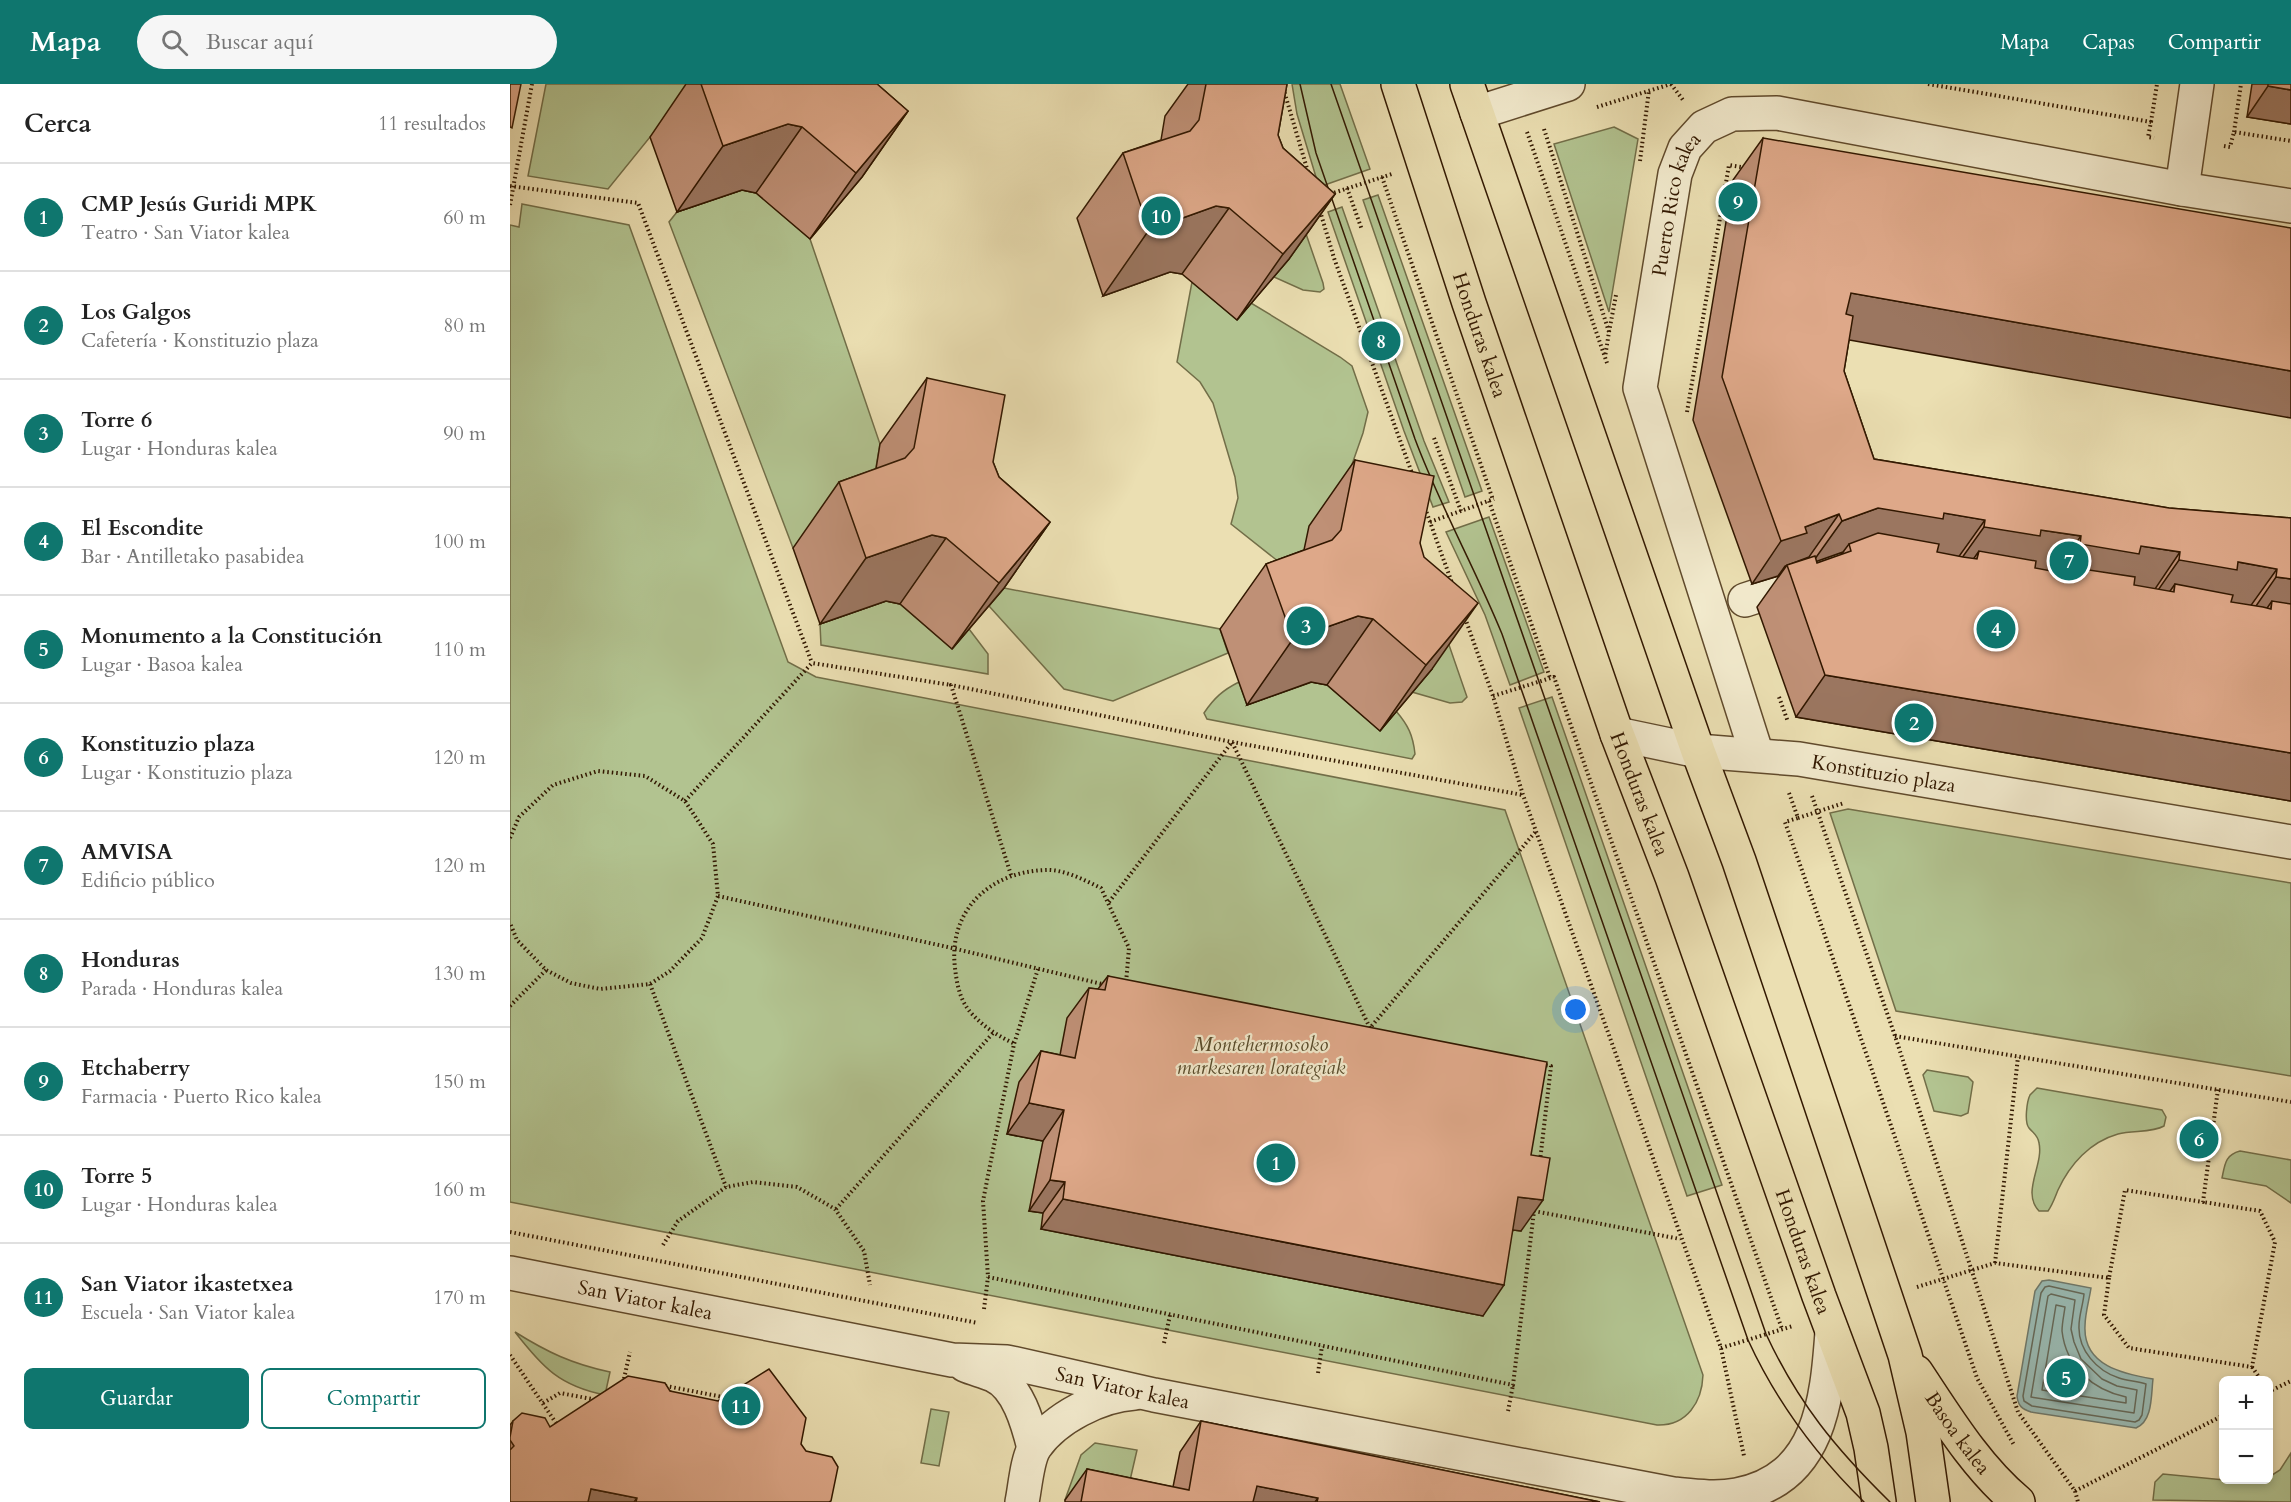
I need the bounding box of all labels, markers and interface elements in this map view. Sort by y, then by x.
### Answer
search box [137,15,557,69]
text: Mapa [30,23,101,61]
icon: search [158,26,191,59]
text: Buscar aquí [206,27,313,57]
text: Mapa [2000,28,2049,57]
text: Capas [2082,28,2135,57]
text: Compartir [2168,28,2261,57]
text: Cerca [24,106,91,141]
text: 11 resultados [378,110,486,137]
street label: Puerto Rico kalea [1645,126,1707,278]
pin: 9 [1718,180,1758,224]
text: CMP Jesús Guridi MPK [81,189,317,219]
pin: 10 [1142,194,1180,238]
text: 1 [38,204,49,231]
text: 60 m [443,204,486,231]
text: Teatro · San Viator kalea [81,219,290,246]
street label: Honduras kalea [1446,269,1514,402]
text: Los Galgos [81,297,191,327]
text: 2 [38,312,49,339]
text: 80 m [443,312,486,339]
pin: 8 [1362,318,1400,364]
text: Cafetería · Konstituzio plaza [81,327,319,354]
text: Torre 6 [81,405,152,435]
text: 3 [38,420,49,447]
text: 90 m [443,420,486,447]
text: Lugar · Honduras kalea [81,435,278,462]
text: El Escondite [81,513,204,543]
text: 4 [38,528,49,555]
text: 100 m [433,528,486,555]
pin: 7 [2050,538,2088,584]
text: Bar · Antilletako pasabidea [81,543,304,570]
pin: 3 [1286,604,1326,648]
pin: 4 [1976,606,2016,652]
text: Monumento a la Constitución [81,621,382,651]
text: 5 [38,636,49,663]
text: 110 m [433,636,486,663]
text: Lugar · Basoa kalea [81,651,243,678]
pin: 2 [1894,700,1934,746]
street label: Honduras kalea [1604,728,1676,860]
text: Konstituzio plaza [81,729,255,759]
text: 6 [38,744,49,771]
text: 120 m [433,744,486,771]
street label: Konstituzio plaza [1810,748,1958,799]
text: Lugar · Konstituzio plaza [81,759,293,786]
text: AMVISA [81,837,173,867]
text: 7 [38,852,49,879]
text: 120 m [433,852,486,879]
text: Edificio público [81,867,215,894]
text: Honduras [81,945,180,975]
text: 8 [38,960,49,987]
text: 130 m [433,960,486,987]
text: Parada · Honduras kalea [81,975,283,1002]
your location [1561,995,1590,1024]
park label: Montehermosoko markesaren lorategiak [1177,1031,1345,1081]
text: Etchaberry [81,1053,190,1083]
text: 9 [38,1068,49,1095]
text: 150 m [433,1068,486,1095]
text: Farmacia · Puerto Rico kalea [81,1083,322,1110]
pin: 6 [2180,1116,2218,1162]
pin: 1 [1256,1140,1296,1186]
text: Torre 5 [81,1161,152,1191]
text: 10 [33,1176,54,1203]
text: 160 m [433,1176,486,1203]
street label: Honduras kalea [1769,1185,1838,1318]
text: Lugar · Honduras kalea [81,1191,278,1218]
text: San Viator ikastetxea [81,1269,293,1299]
street label: San Viator kalea [576,1273,715,1326]
text: 11 [33,1284,54,1311]
text: 170 m [433,1284,486,1311]
text: Escuela · San Viator kalea [81,1299,295,1326]
pin: 5 [2046,1356,2086,1400]
street label: San Viator kalea [1053,1360,1192,1415]
button: Guardar [24,1368,249,1429]
button: Compartir [261,1368,486,1429]
map controls [2219,1376,2273,1484]
button: + [2219,1376,2273,1430]
pin: 11 [722,1384,760,1428]
street label: Basoa kalea [1919,1386,1997,1480]
button: − [2219,1430,2273,1484]

